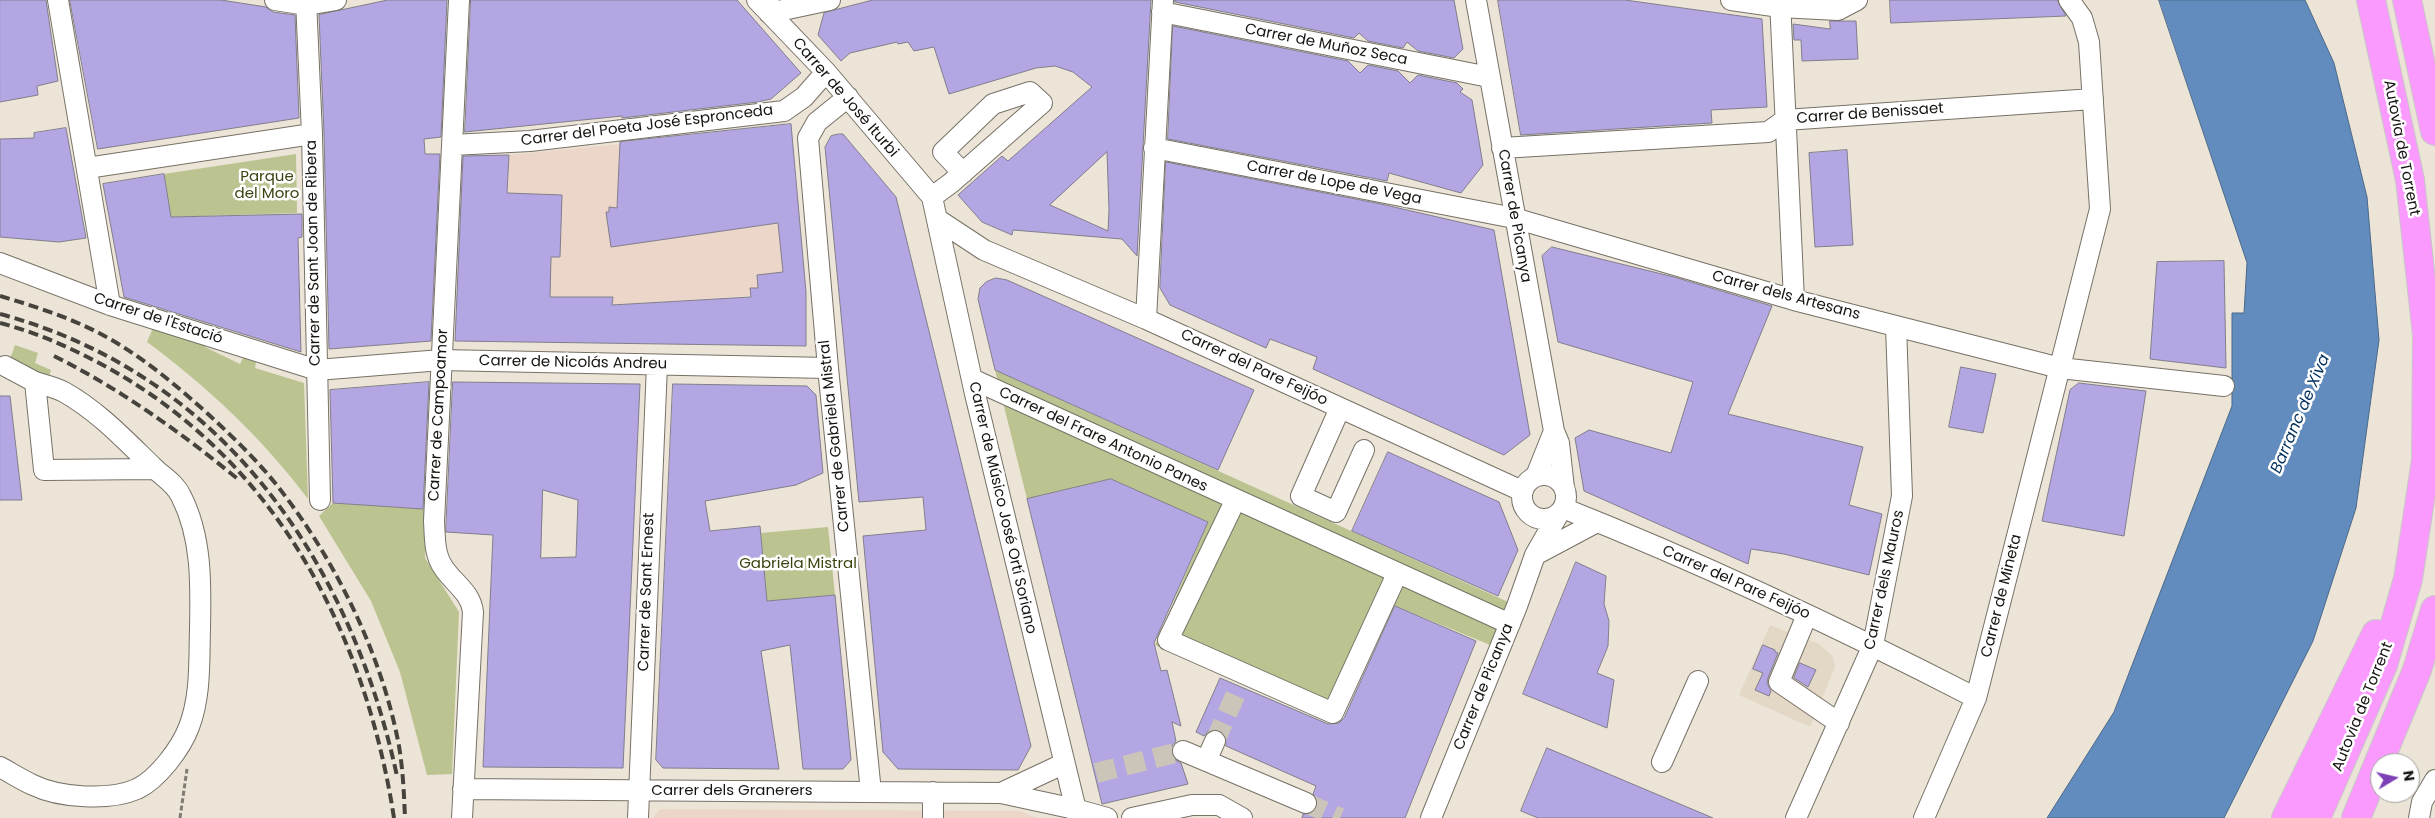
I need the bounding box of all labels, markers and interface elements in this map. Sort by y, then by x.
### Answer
street label: Carrer de Muñoz Seca [1243,20,1409,70]
street label: Carrer de José Iturbi [788,35,902,161]
street label: Autovia de Torrent [2379,79,2423,217]
street label: Carrer de Benissaet [1796,100,1944,128]
street label: Carrer del Poeta José Espronceda [520,102,774,150]
street label: Carrer de Sant Joan de Ribera [303,140,325,366]
street label: Carrer de Picanya [1493,148,1535,284]
street label: Carrer de Lope de Vega [1245,157,1423,209]
park label: Parque del Moro [235,168,299,203]
street label: Carrer dels Artesans [1710,268,1862,324]
street label: Carrer de l'Estació [91,290,225,348]
street label: Carrer del Pare Feijóo [1178,326,1330,410]
street label: Carrer de Campoamor [425,328,453,502]
street label: Carrer de Gabriela Mistral [816,339,854,533]
street label: Carrer de Nicolás Andreu [479,352,667,374]
water label: Barranc de Xiva [2267,352,2335,476]
street label: Carrer de Músico José Ortí Soriano [964,380,1040,636]
street label: Carrer del Frare Antonio Panes [996,384,1210,496]
street label: Carrer dels Mauros [1861,508,1909,652]
street label: Carrer de Sant Ernest [635,512,659,672]
street label: Carrer de Mineta [1978,533,2026,659]
street label: Carrer del Pare Feijóo [1659,542,1813,624]
park label: Gabriela Mistral [739,555,857,573]
street label: Carrer de Picanya [1450,621,1518,753]
street label: Autovia de Torrent [2329,640,2397,774]
north arrow [2370,753,2420,803]
text: N [2398,769,2420,783]
street label: Carrer dels Granerers [651,782,813,800]

